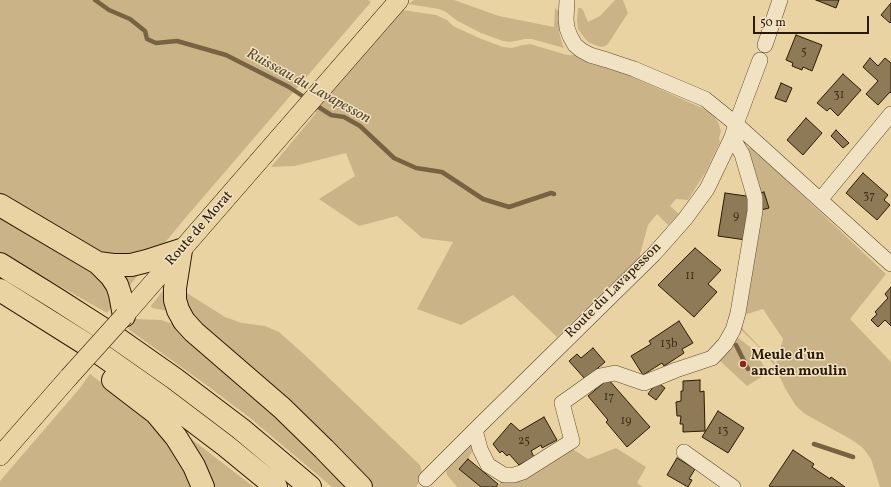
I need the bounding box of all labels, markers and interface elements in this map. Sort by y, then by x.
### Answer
scale bar [755,8,871,34]
text: 50 m [760,15,786,31]
water label: Ruisseau du Lavapesson [243,45,373,129]
house number: 5 [801,46,807,60]
house number: 31 [834,89,844,103]
street label: Route de Morat [163,188,237,270]
house number: 37 [863,190,875,204]
house number: 9 [733,210,739,224]
street label: Route du Lavapesson [563,240,665,342]
house number: 11 [685,270,695,284]
house number: 13b [660,338,678,352]
place label: Meule d’un ancien moulin [751,348,847,380]
marker: Meule d’un ancien moulin [738,359,748,369]
house number: 17 [604,391,614,405]
house number: 19 [621,415,631,429]
house number: 13 [718,425,728,439]
house number: 25 [518,435,530,449]

